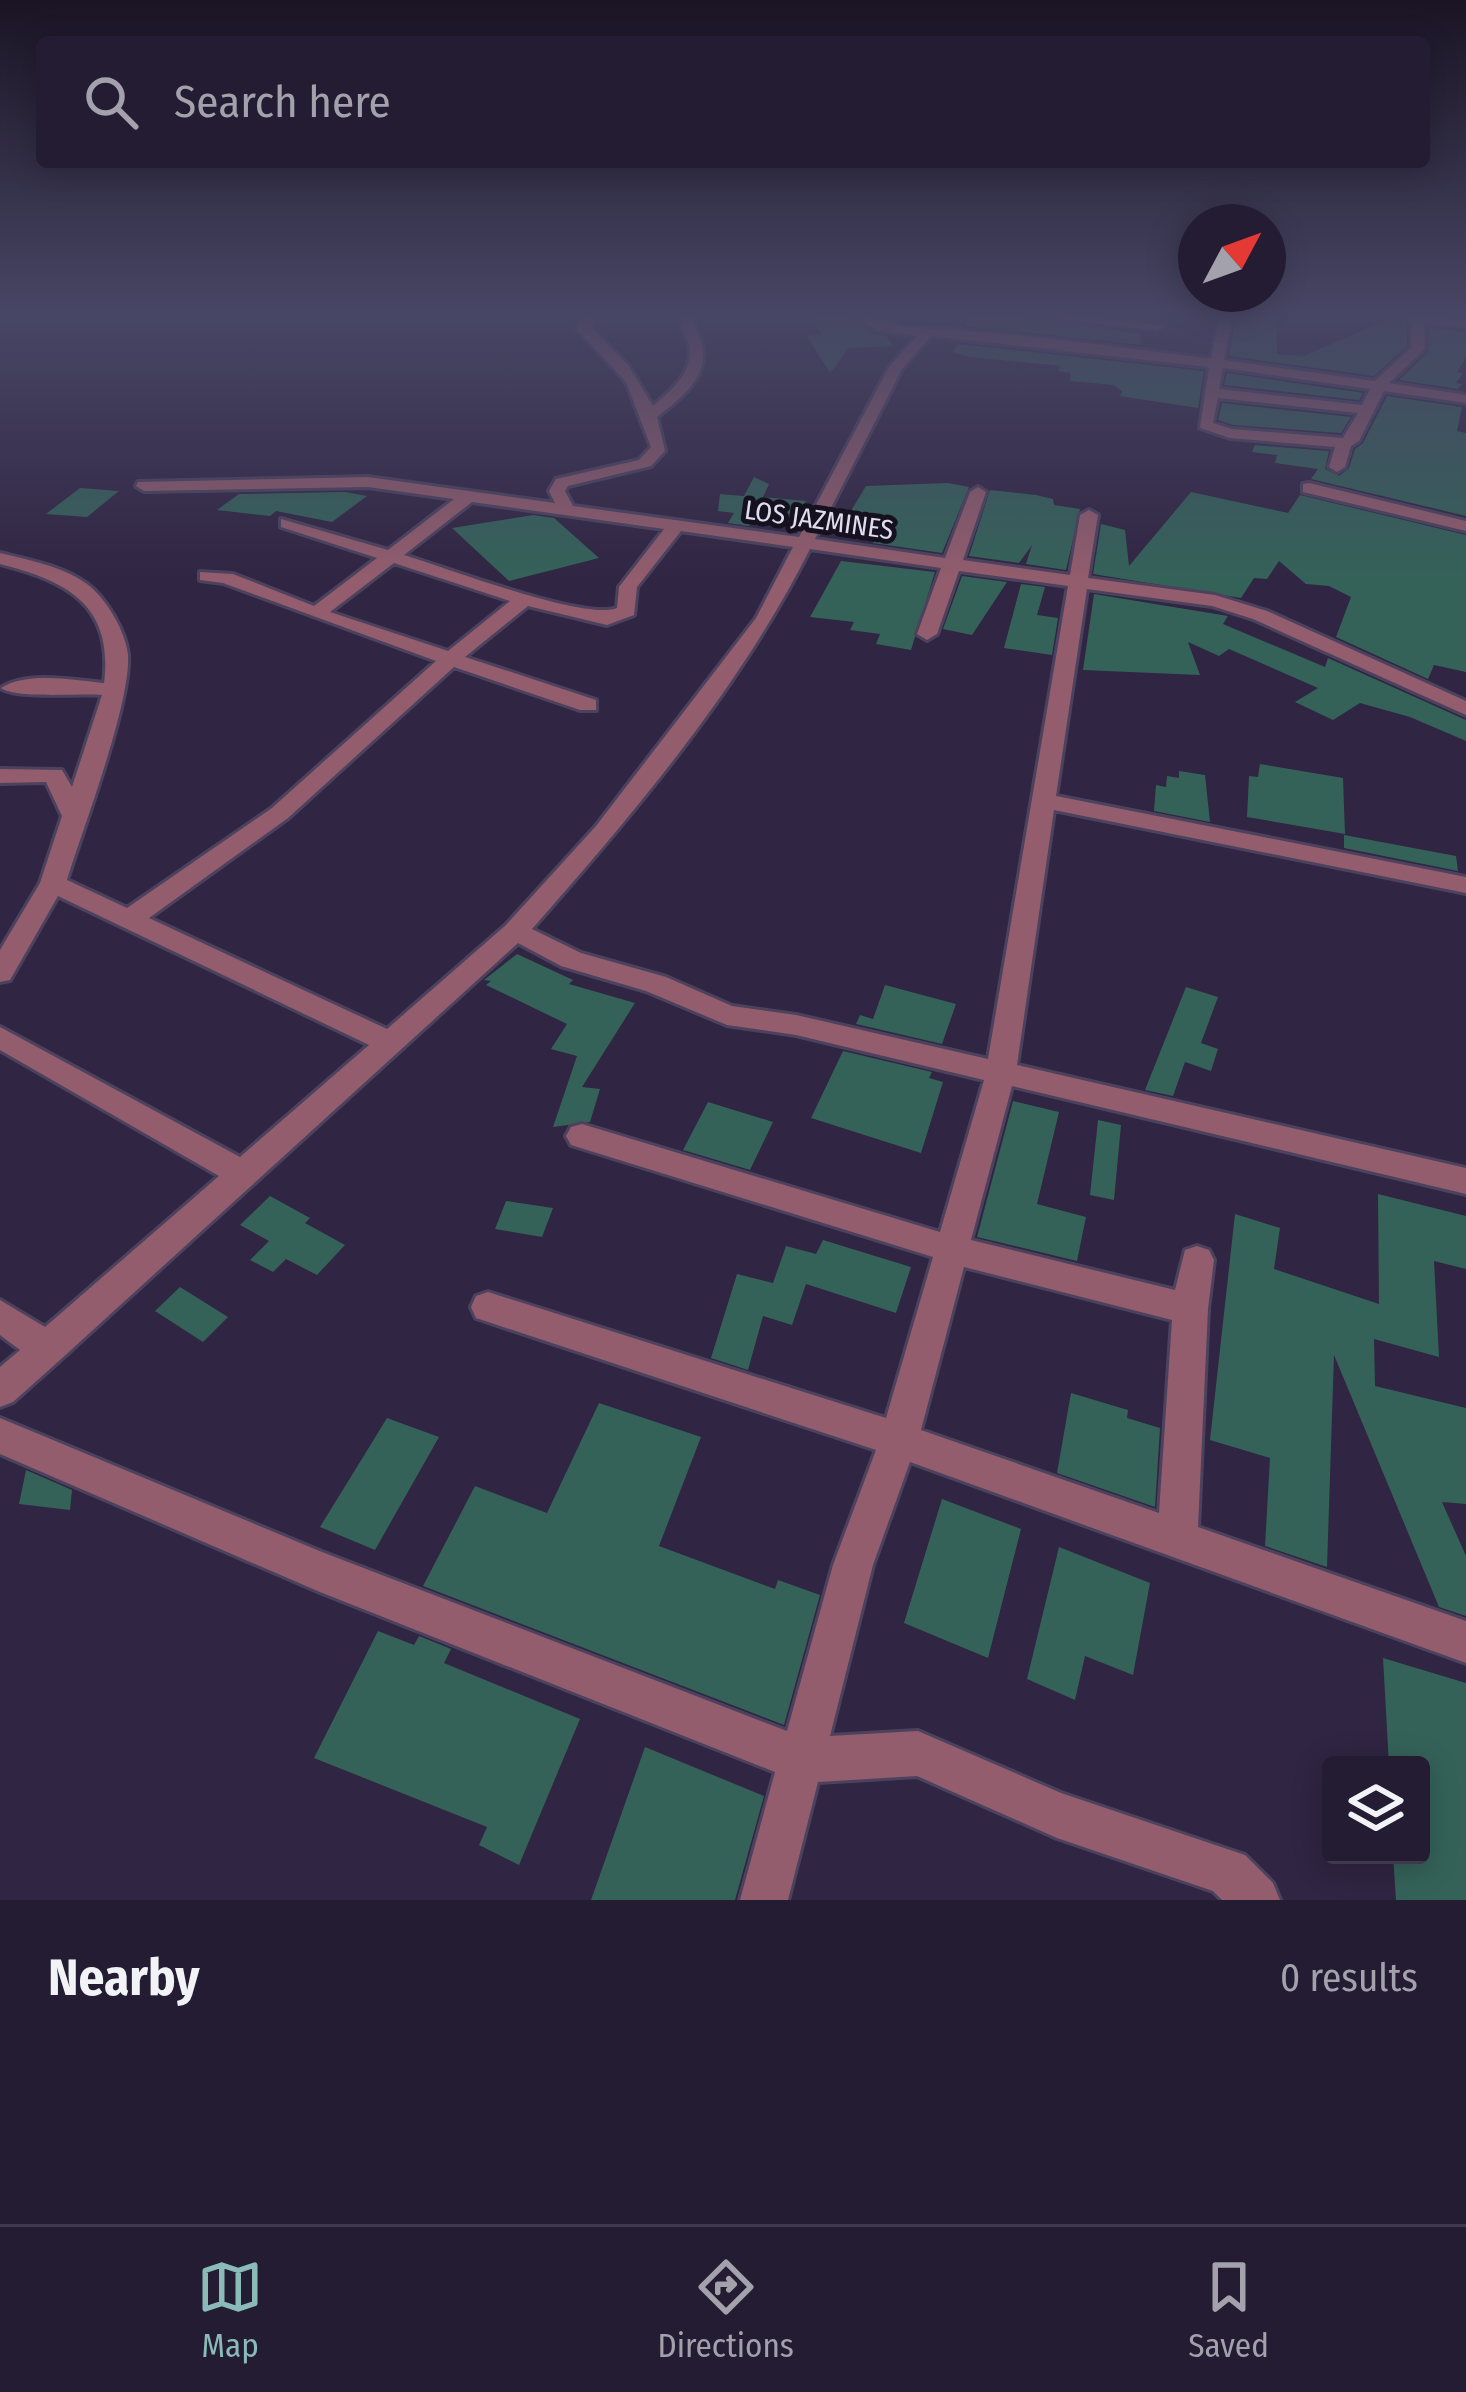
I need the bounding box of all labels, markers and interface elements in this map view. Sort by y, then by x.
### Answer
search box [36,36,1430,168]
icon: search [78,69,144,135]
text: Search here [174,75,391,129]
north arrow [1178,204,1286,312]
street label: LOS JAZMINES [743,494,895,546]
map controls [1322,1756,1430,1864]
button: layers [1322,1756,1430,1864]
text: Nearby [48,1947,200,2009]
text: 0 results [1280,1955,1418,2001]
tab: Map [197,2254,263,2366]
tab: Directions [657,2254,794,2366]
tab: Saved [1188,2254,1269,2366]

